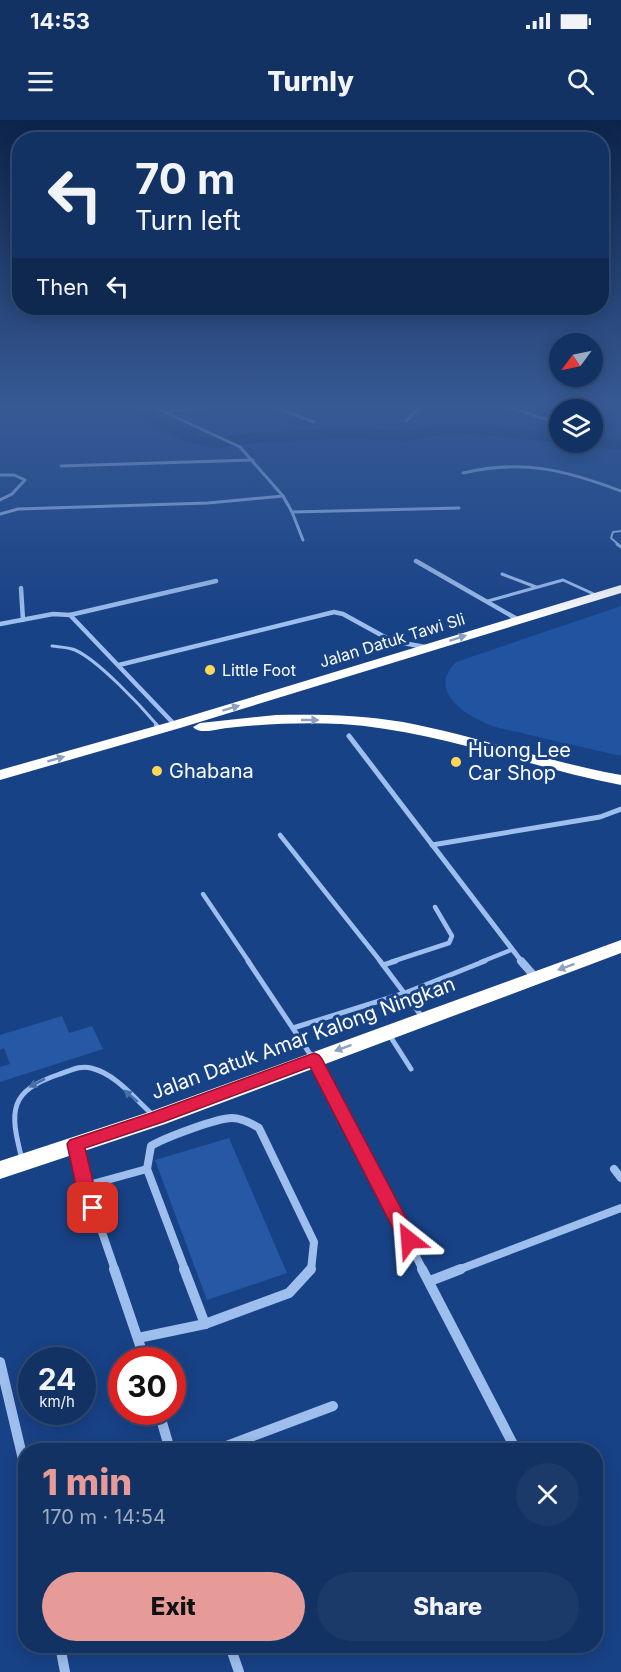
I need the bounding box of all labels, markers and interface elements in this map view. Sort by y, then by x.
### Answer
text: 14:53 [30,8,90,34]
icon: menu [24,65,57,98]
text: Turnly [267,65,354,98]
icon: search [564,65,597,98]
text: 70 m [135,153,235,204]
icon: left [36,156,114,234]
text: Turn left [135,204,241,237]
icon: left [101,270,134,303]
text: Then [36,274,89,300]
north arrow [549,333,603,387]
map controls [549,333,603,453]
button: layers [549,399,603,453]
street label: Jalan Datuk Tawi Sli [317,608,467,672]
one-way arrow [449,633,467,642]
place label: Little Foot [222,660,296,680]
marker: Little Foot [203,663,217,677]
one-way arrow [222,703,240,712]
one-way arrow [301,715,320,725]
place label: Huong Lee Car Shop [468,738,571,785]
one-way arrow [47,754,65,763]
marker: Huong Lee Car Shop [449,755,463,769]
place label: Ghabana [169,759,254,783]
marker: Ghabana [150,764,164,778]
one-way arrow [557,962,575,972]
street label: Jalan Datuk Amar Kalong Ningkan [148,972,458,1104]
one-way arrow [334,1043,352,1053]
one-way arrow [28,1078,45,1088]
one-way arrow [124,1090,139,1103]
pin [67,1182,118,1233]
icon: arrive [76,1191,109,1224]
position arrow [377,1208,441,1272]
speed limit sign: 30 [108,1347,186,1425]
text: 24 [38,1361,76,1397]
text: km/h [39,1392,75,1411]
text: 1 min [42,1460,132,1504]
button: close [516,1463,579,1526]
text: 170 m · 14:54 [42,1505,166,1529]
button: Exit [42,1572,305,1641]
button: Share [317,1572,579,1641]

